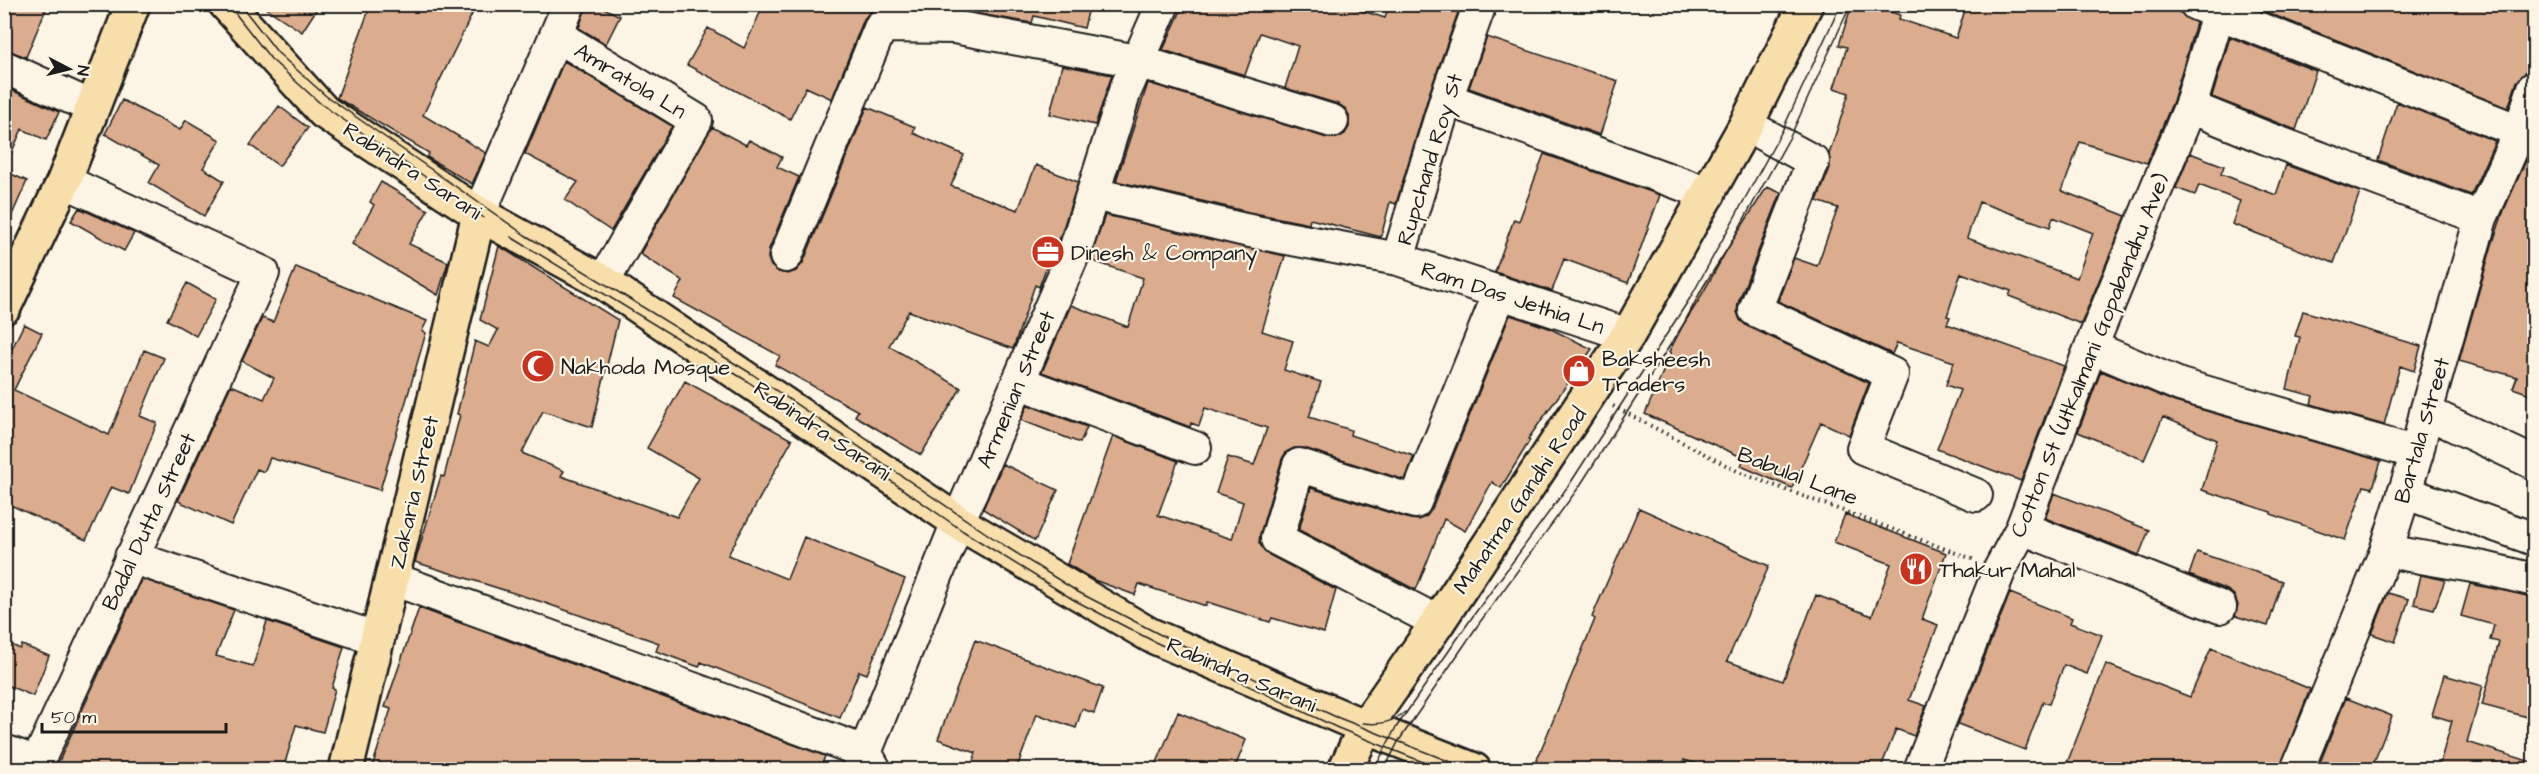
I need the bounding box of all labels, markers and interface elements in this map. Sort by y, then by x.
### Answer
street label: Amratola Ln [568,36,692,127]
north arrow [39,39,99,99]
text: N [71,64,94,77]
street label: Rupchand Roy St [1390,70,1472,249]
street label: Rabindra Sarani [337,115,488,228]
street label: Cotton St (Utkalmani Gopabandhu Ave) [2003,169,2178,542]
office icon: Dinesh & Company [1030,234,1066,270]
place label: Dinesh & Company [1071,238,1257,270]
street label: Ram Das Jethia Ln [1417,254,1608,343]
street label: Armenian Street [969,306,1064,473]
place label: Baksheesh Traders [1602,344,1710,400]
mosque icon: Nakhoda Mosque [520,348,556,384]
place label: Nakhoda Mosque [561,352,730,383]
shop icon: Baksheesh Traders [1561,353,1597,389]
street label: Bartala Street [2387,354,2458,507]
street label: Rabindra Sarani [747,374,897,489]
street label: Mahatma Gandhi Road [1446,401,1595,601]
street label: Zakaria Street [382,413,447,572]
street label: Badal Dutta Street [95,428,204,615]
street label: Babulal Lane [1733,439,1862,514]
restaurant icon: Thakur Mahal [1898,551,1934,587]
place label: Thakur Mahal [1939,555,2075,586]
street label: Rabindra Sarani [1162,630,1321,721]
scale bar [42,696,226,734]
text: 50 m [51,705,96,730]

